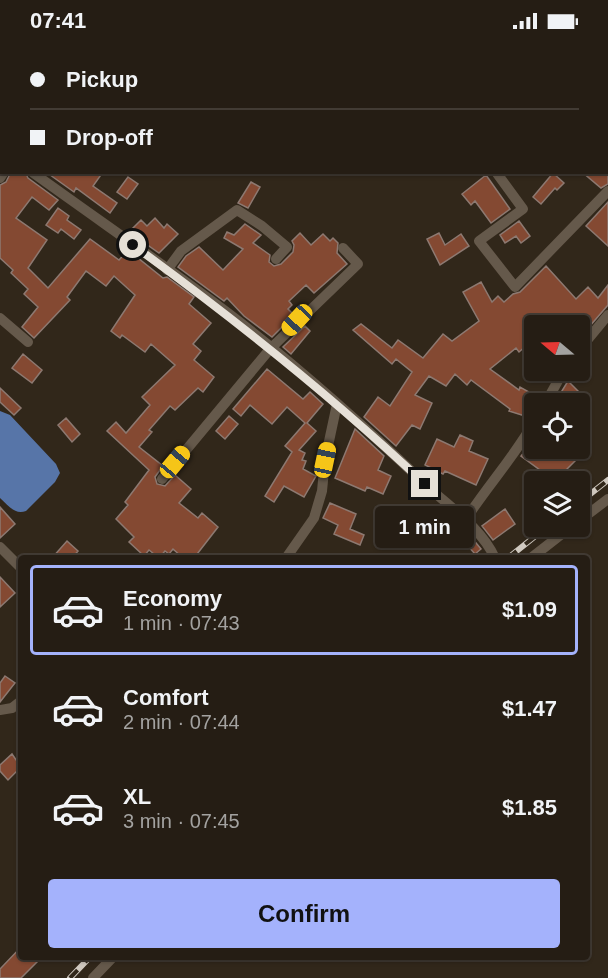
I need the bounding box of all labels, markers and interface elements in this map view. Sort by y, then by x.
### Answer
text: 07:41 [30,8,86,33]
text: Pickup [66,67,138,92]
text: Drop-off [66,125,153,150]
route start [119,231,146,258]
car [278,301,316,339]
north arrow [524,315,590,381]
map controls [524,315,590,537]
button: locate [524,393,590,459]
car [312,441,338,479]
car [157,442,193,482]
route end [411,470,438,497]
button: layers [524,471,590,537]
callout: 1 min [376,505,474,547]
text: 1 min [398,516,451,538]
icon: car [51,583,105,637]
text: Economy [123,586,222,611]
text: $1.09 [502,597,557,622]
text: 1 min · 07:43 [123,612,240,634]
icon: car [51,682,105,736]
text: Comfort [123,685,209,710]
text: $1.47 [502,696,557,721]
text: 2 min · 07:44 [123,711,240,733]
icon: car [51,781,105,835]
text: XL [123,784,151,809]
text: $1.85 [502,795,557,820]
text: 3 min · 07:45 [123,810,240,832]
button: Confirm [48,879,560,948]

